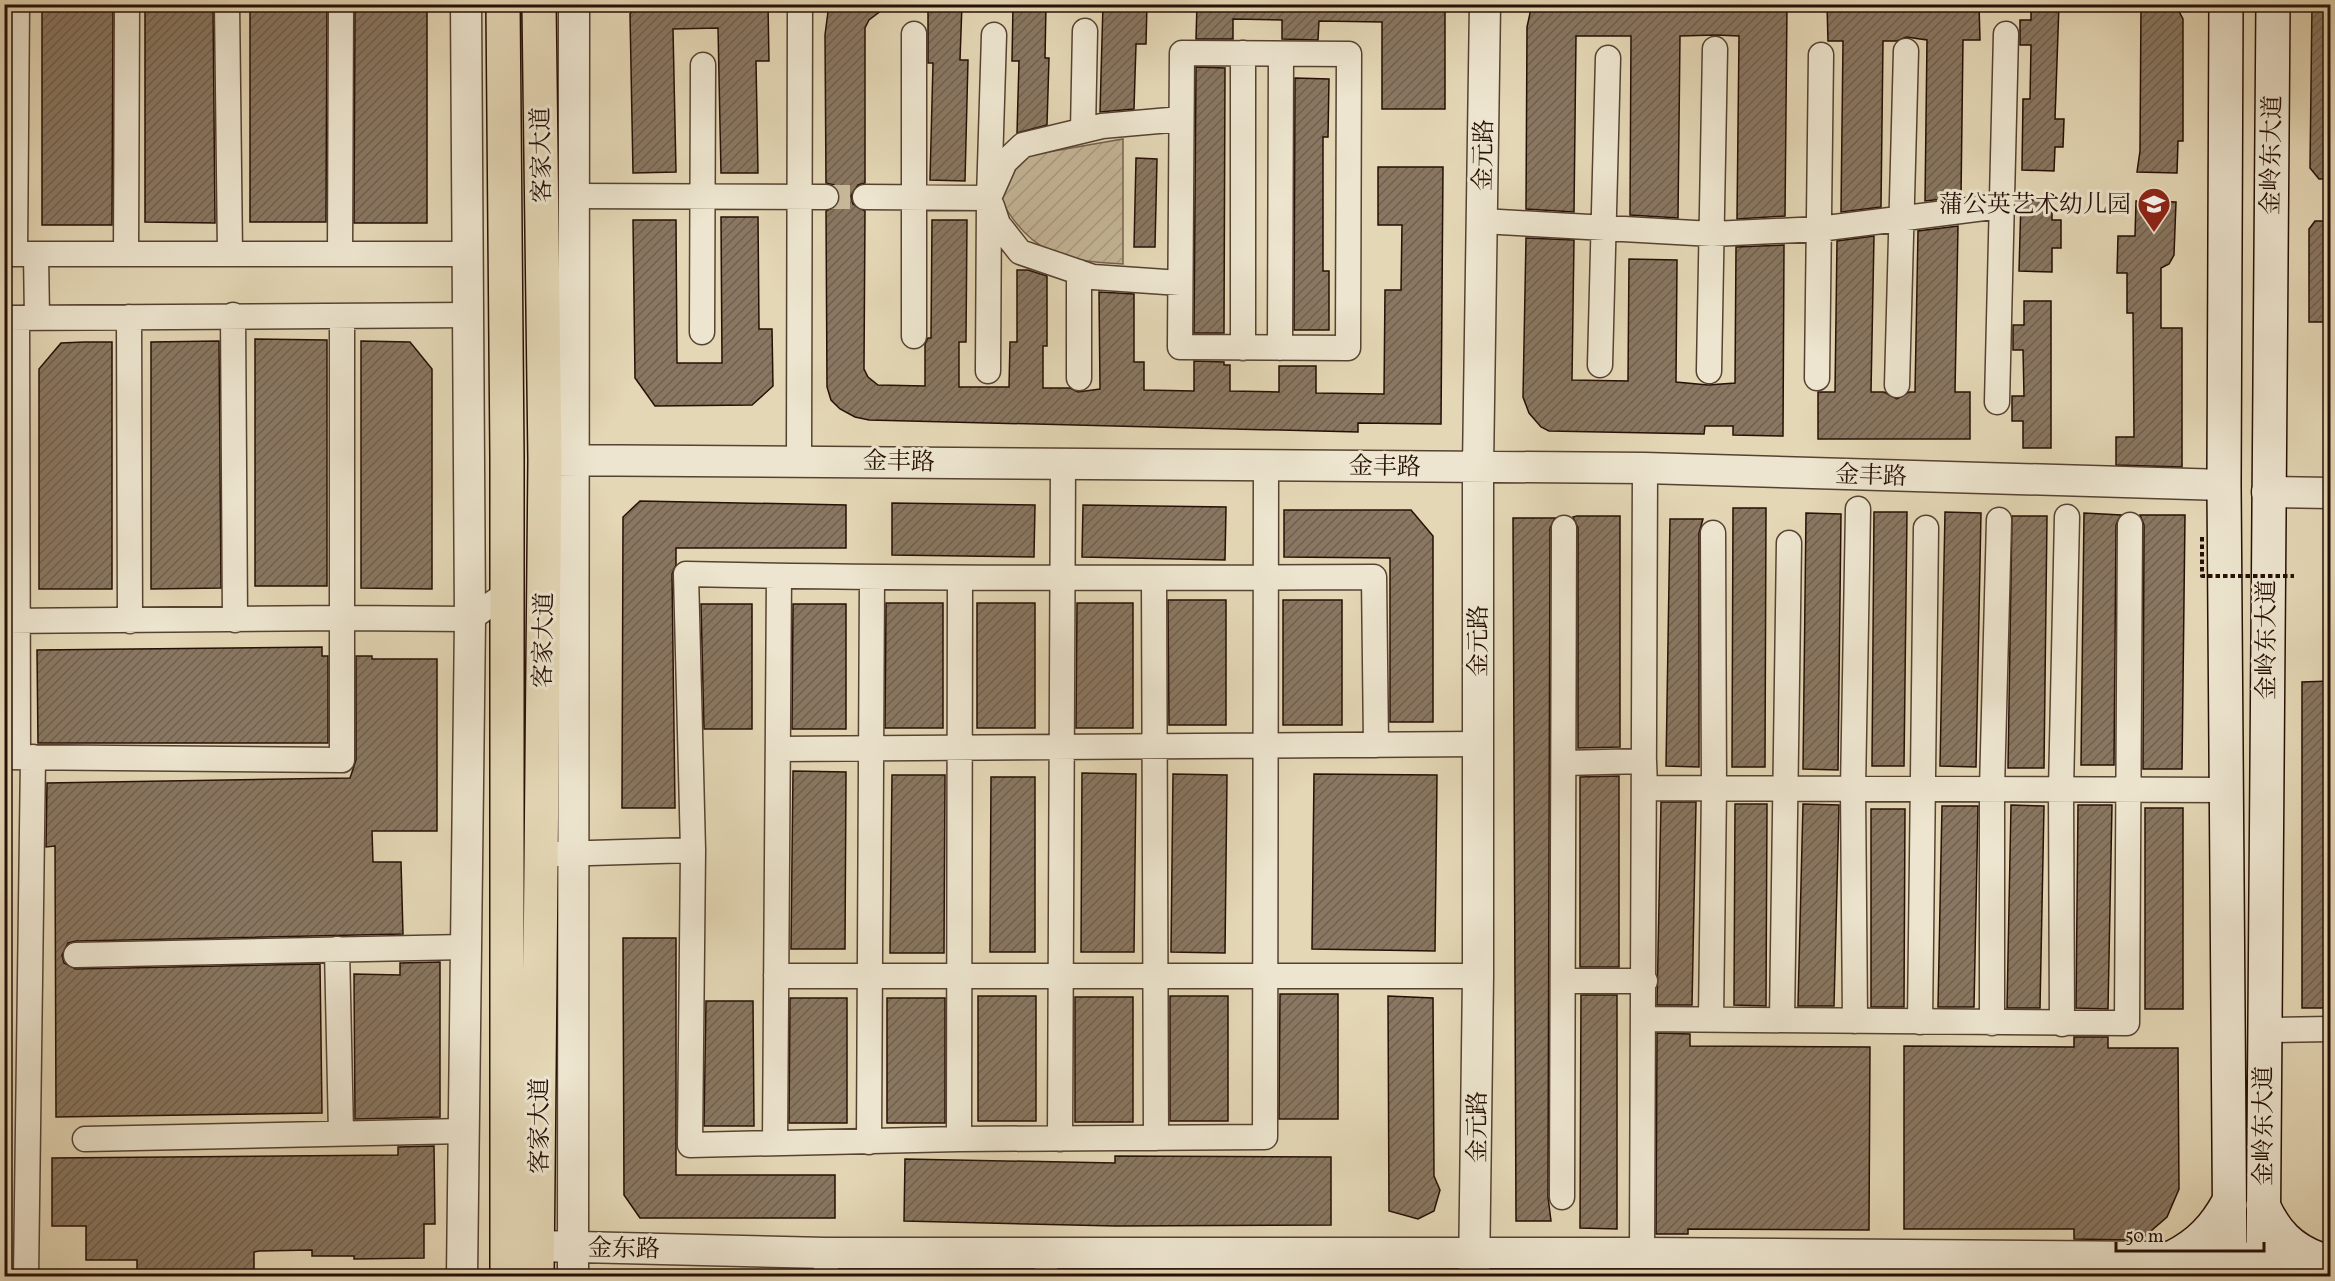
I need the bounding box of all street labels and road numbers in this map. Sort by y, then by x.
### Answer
street label: 金岭东大道 [2255,95,2291,215]
street label: 客家大道 [525,107,561,203]
street label: 金元路 [1467,119,1503,191]
street label: 金丰路 [863,445,935,481]
street label: 金丰路 [1349,450,1421,486]
street label: 金丰路 [1834,459,1908,495]
street label: 金岭东大道 [2251,580,2285,700]
street label: 客家大道 [527,592,563,688]
street label: 金元路 [1463,605,1497,677]
street label: 金岭东大道 [2248,1066,2282,1186]
street label: 客家大道 [524,1078,558,1174]
street label: 金元路 [1462,1091,1496,1163]
street label: 金东路 [588,1232,660,1268]

